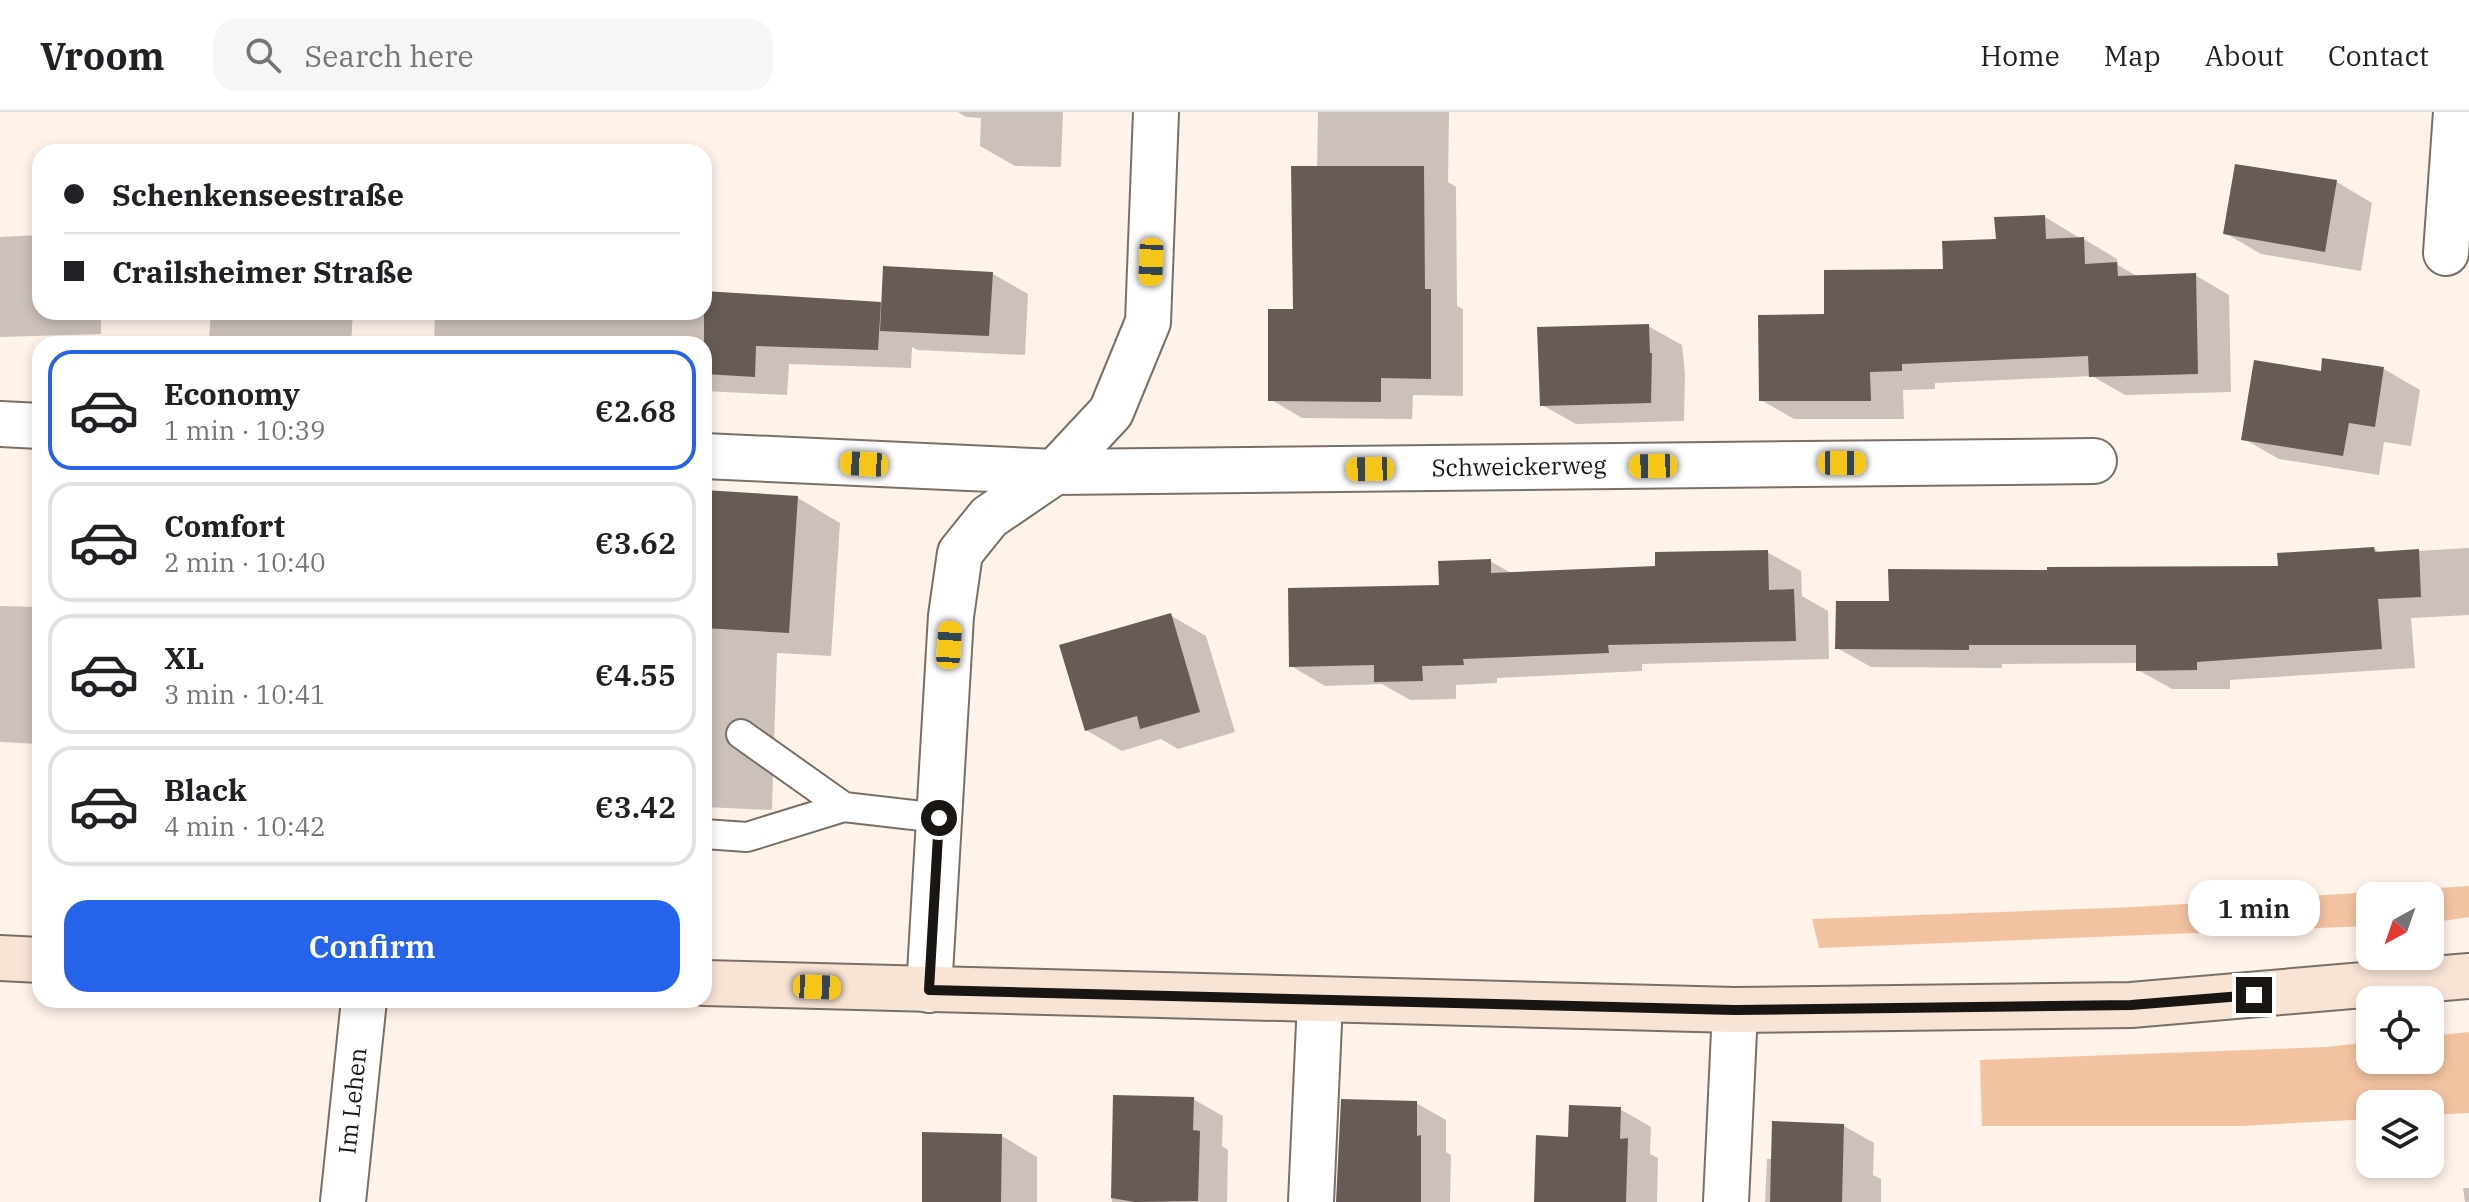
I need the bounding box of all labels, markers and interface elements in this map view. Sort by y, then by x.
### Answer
search box [213,19,773,91]
text: Vroom [40,31,165,80]
icon: search [241,33,285,77]
text: Search here [305,36,474,75]
text: Home [1980,37,2060,74]
text: Map [2104,37,2161,74]
text: About [2205,37,2284,74]
text: Contact [2328,37,2429,74]
text: Schenkenseestraße [112,175,404,214]
car [1138,238,1164,286]
text: Crailsheimer Straße [112,252,413,291]
icon: car [68,374,140,446]
text: Economy [164,374,300,413]
text: €2.68 [595,391,676,430]
text: 1 min · 10:39 [164,413,326,447]
street label: Schweickerweg [1431,448,1607,484]
car [839,451,889,477]
car [1818,451,1866,475]
car [1629,454,1677,478]
car [1346,457,1394,481]
icon: car [68,506,140,578]
text: Comfort [164,506,285,545]
text: €3.62 [595,523,676,562]
text: 2 min · 10:40 [164,545,326,579]
car [935,620,963,670]
icon: car [68,638,140,710]
text: XL [164,638,204,677]
text: €4.55 [595,655,676,694]
text: 3 min · 10:41 [164,677,326,711]
icon: car [68,770,140,842]
text: Black [164,770,247,809]
text: €3.42 [595,787,676,826]
route start [921,800,957,836]
text: 4 min · 10:42 [164,809,326,843]
callout: 1 min [2188,879,2320,935]
north arrow [2356,882,2444,970]
map controls [2356,882,2444,1178]
text: 1 min [2218,891,2290,925]
button: Confirm [64,900,680,992]
car [793,974,841,1000]
route end [2236,977,2272,1013]
button: locate [2356,986,2444,1074]
street label: Im Lehen [330,1046,374,1156]
button: layers [2356,1090,2444,1178]

